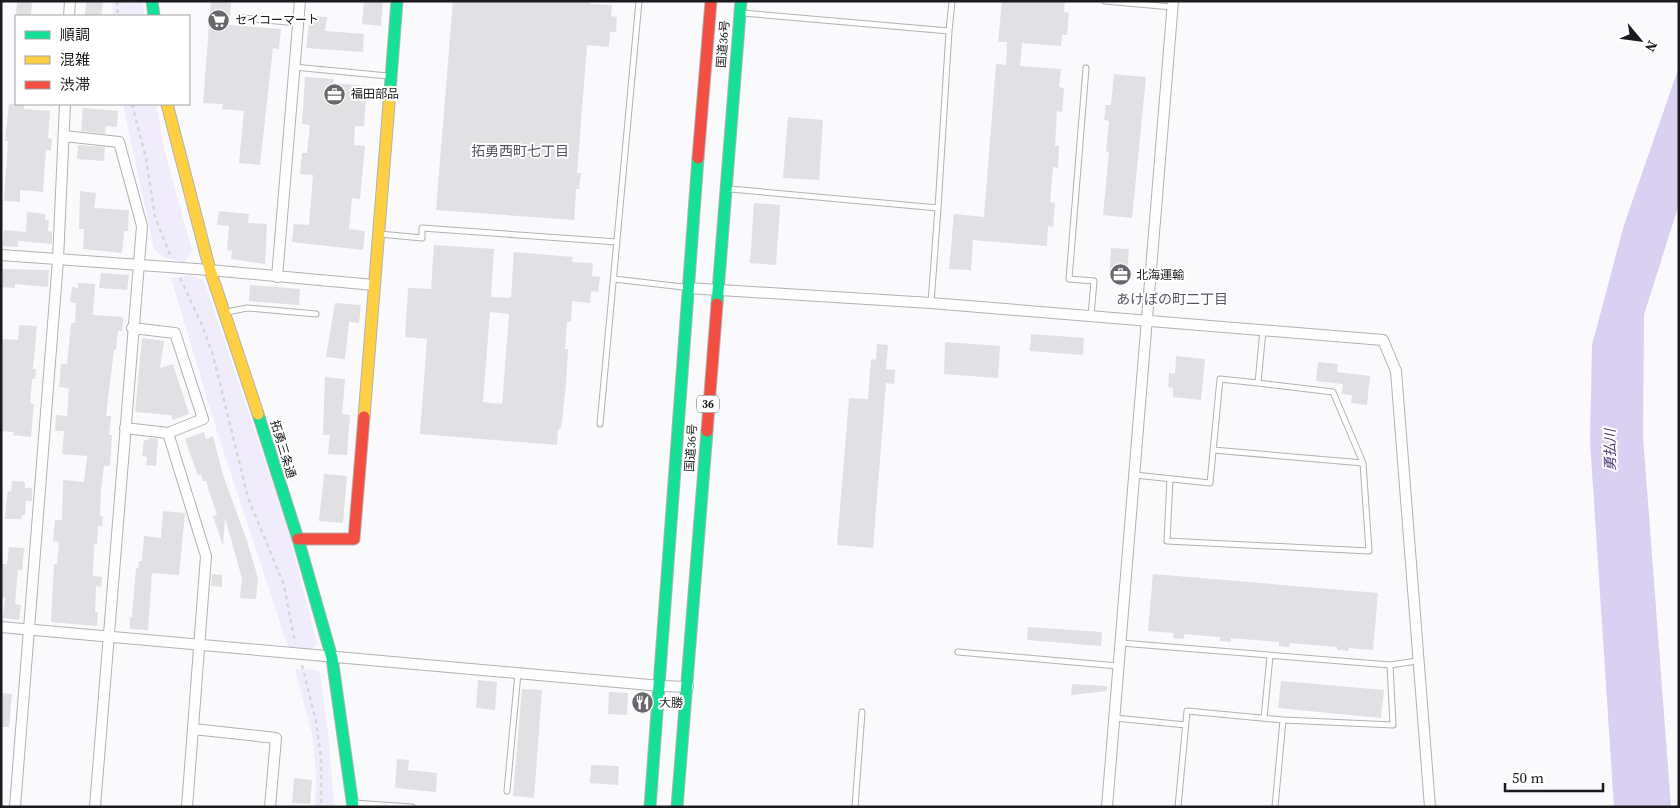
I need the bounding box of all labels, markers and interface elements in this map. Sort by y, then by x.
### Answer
supermarket icon: セイコーマート [207,8,231,32]
place label: セイコーマート [235,12,319,28]
legend [15,15,190,105]
north arrow [1615,15,1665,65]
street label: 国道36号 [713,19,733,69]
text: 順調 [60,24,90,45]
text: N [1640,37,1663,56]
text: 混雑 [60,49,90,70]
text: 渋滞 [60,74,90,95]
office icon: 福田部品 [323,82,347,106]
place label: 福田部品 [351,86,399,102]
district label: 拓勇西町七丁目 [471,141,569,161]
office icon: 北海運輸 [1108,263,1132,287]
place label: 北海運輸 [1136,267,1184,283]
district label: あけぼの町二丁目 [1116,289,1228,309]
road number: 36 [697,396,719,412]
street label: 拓勇三条通 [267,418,299,480]
street label: 国道36号 [681,423,701,473]
water label: 勇払川 [1600,427,1620,471]
restaurant icon: 大勝 [631,691,655,715]
place label: 大勝 [659,695,683,711]
scale bar [1505,760,1602,792]
text: 50 m [1512,767,1544,788]

